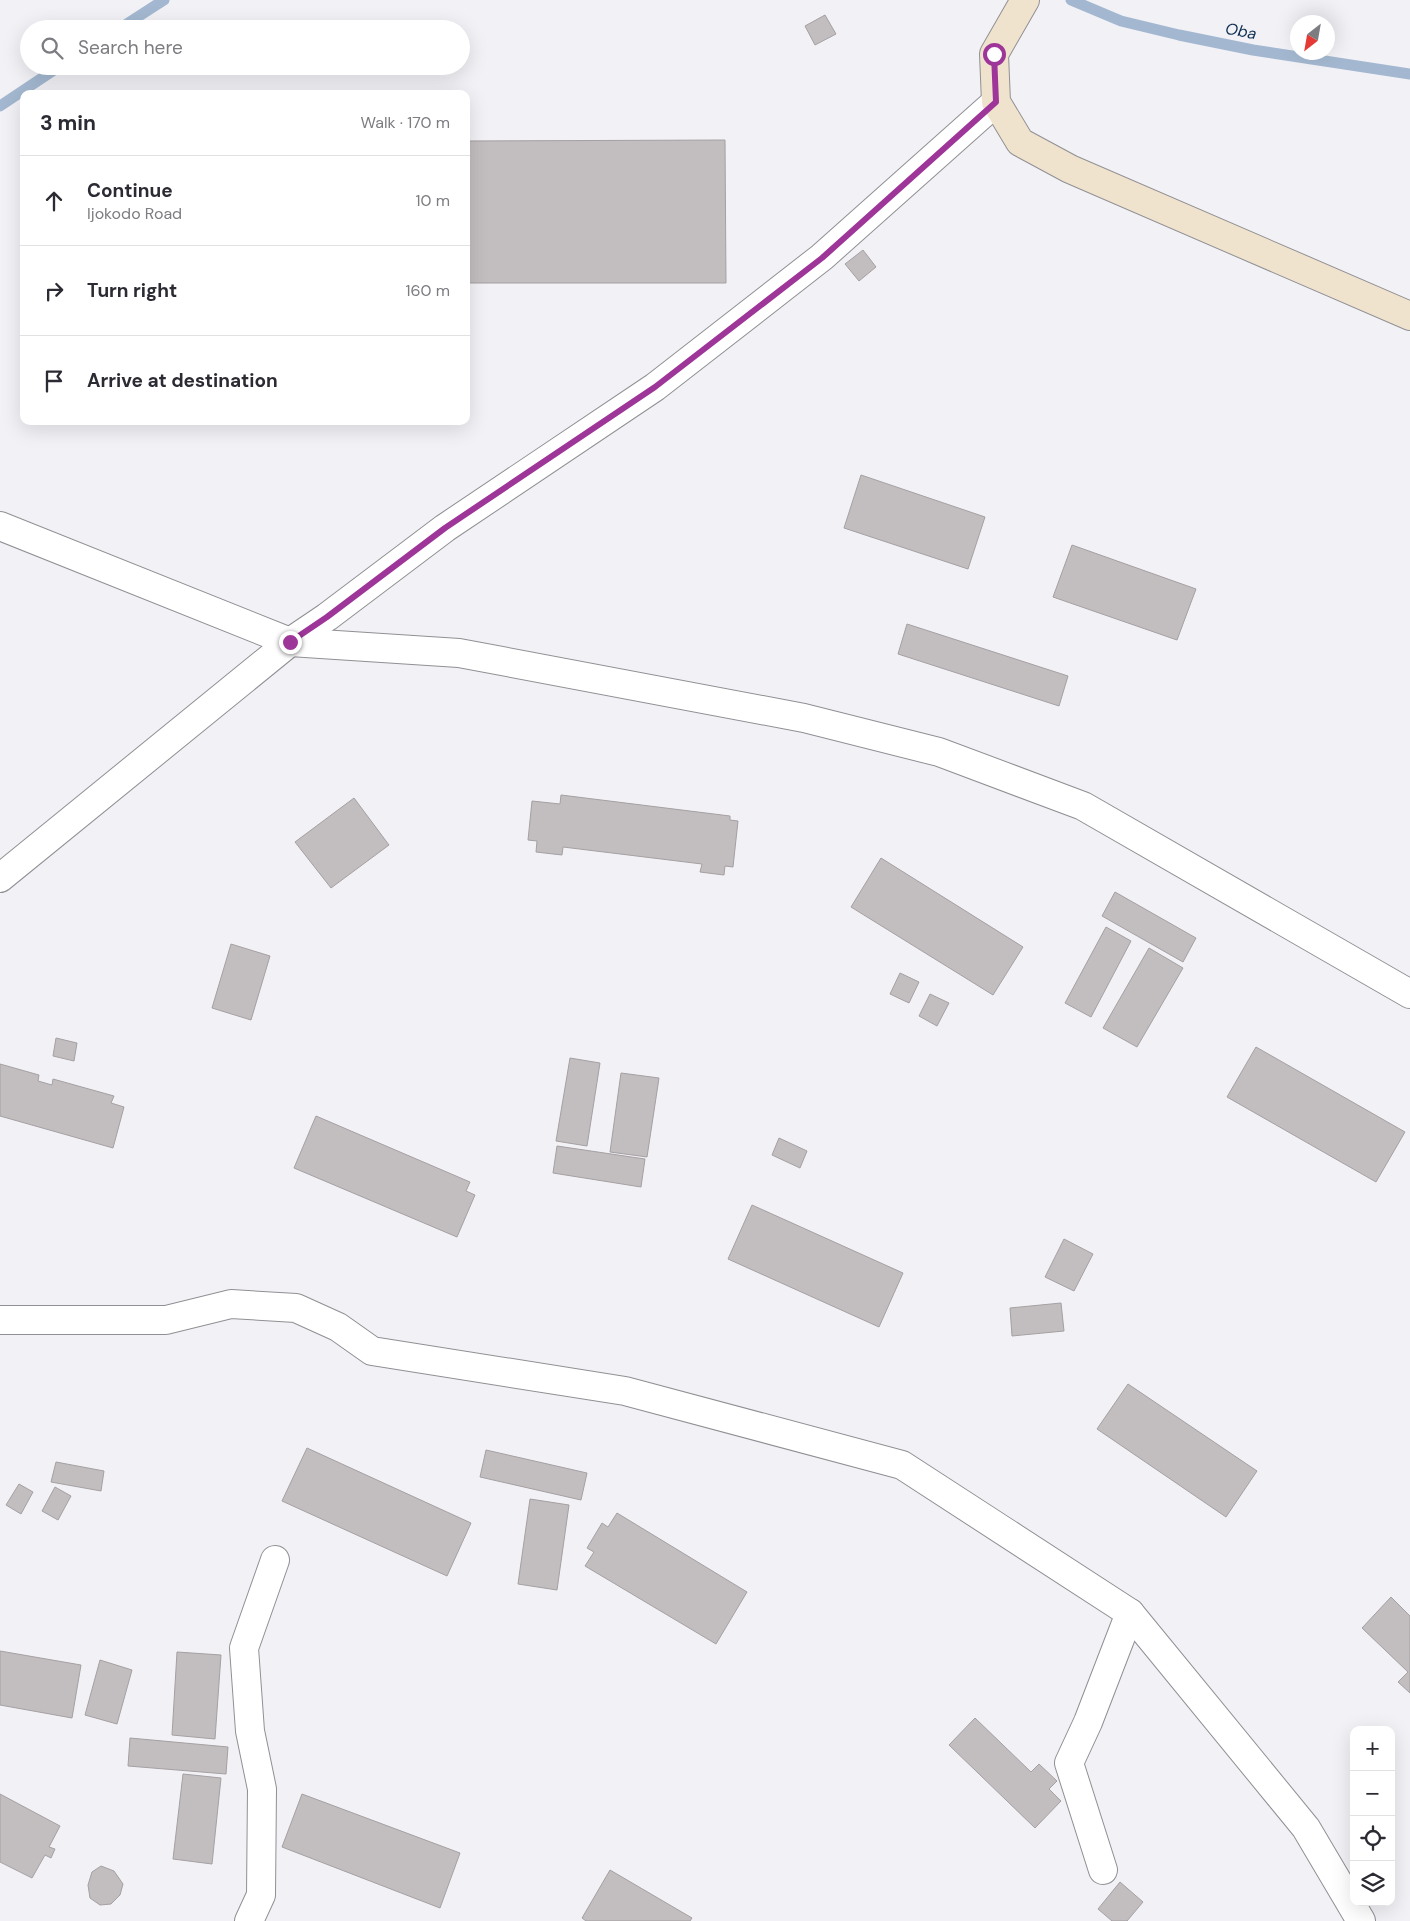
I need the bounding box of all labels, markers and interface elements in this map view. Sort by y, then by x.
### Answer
north arrow [1290,15,1335,60]
water label: Oba [1224,18,1259,44]
search box [20,20,470,75]
icon: search [38,34,66,62]
text: Search here [78,35,183,60]
route start [983,43,1006,66]
text: 3 min [40,109,96,137]
text: Walk · 170 m [361,112,450,133]
text: Continue [87,178,173,203]
icon: ahead [40,187,68,215]
text: 10 m [416,190,450,211]
text: Ijokodo Road [87,203,182,224]
icon: right [40,277,68,305]
text: Turn right [87,278,177,303]
text: 160 m [406,280,450,301]
icon: arrive [40,367,68,395]
text: Arrive at destination [87,368,278,393]
route end [279,631,302,654]
map controls [1350,1726,1395,1906]
button: + [1350,1726,1395,1771]
button: − [1350,1771,1395,1816]
button: locate [1350,1816,1395,1861]
button: layers [1350,1861,1395,1906]

